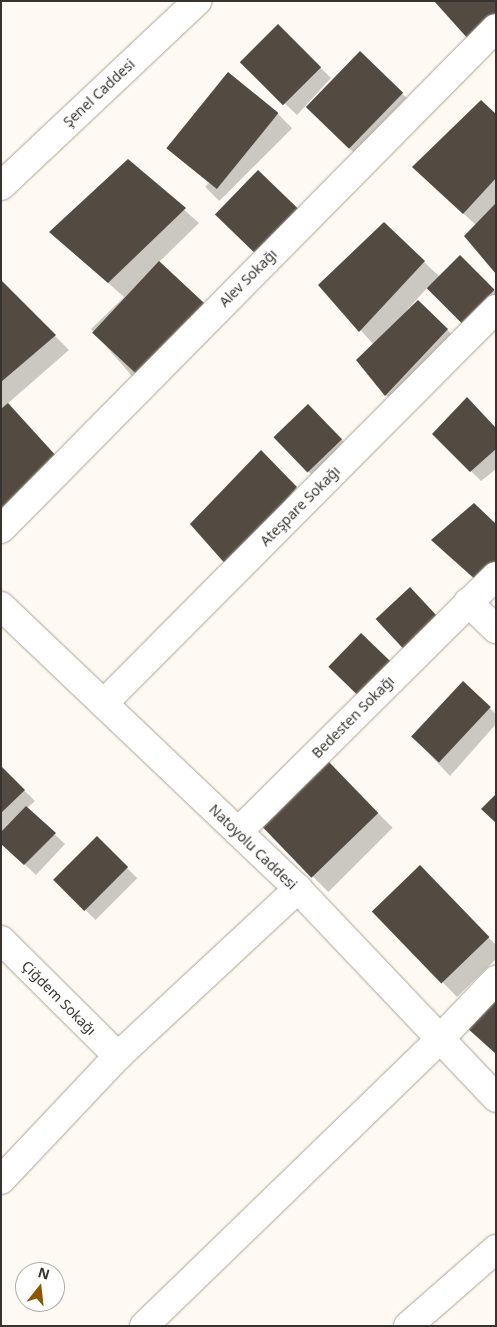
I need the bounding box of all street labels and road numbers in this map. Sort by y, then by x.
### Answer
street label: Şenel Caddesi [60,56,138,130]
street label: Alev Sokağı [216,246,280,310]
street label: Ateşpare Sokağı [257,463,343,549]
street label: Bedesten Sokağı [308,672,398,762]
street label: Natoyolu Caddesi [206,801,300,893]
street label: Çiğdem Sokağı [18,957,100,1039]

